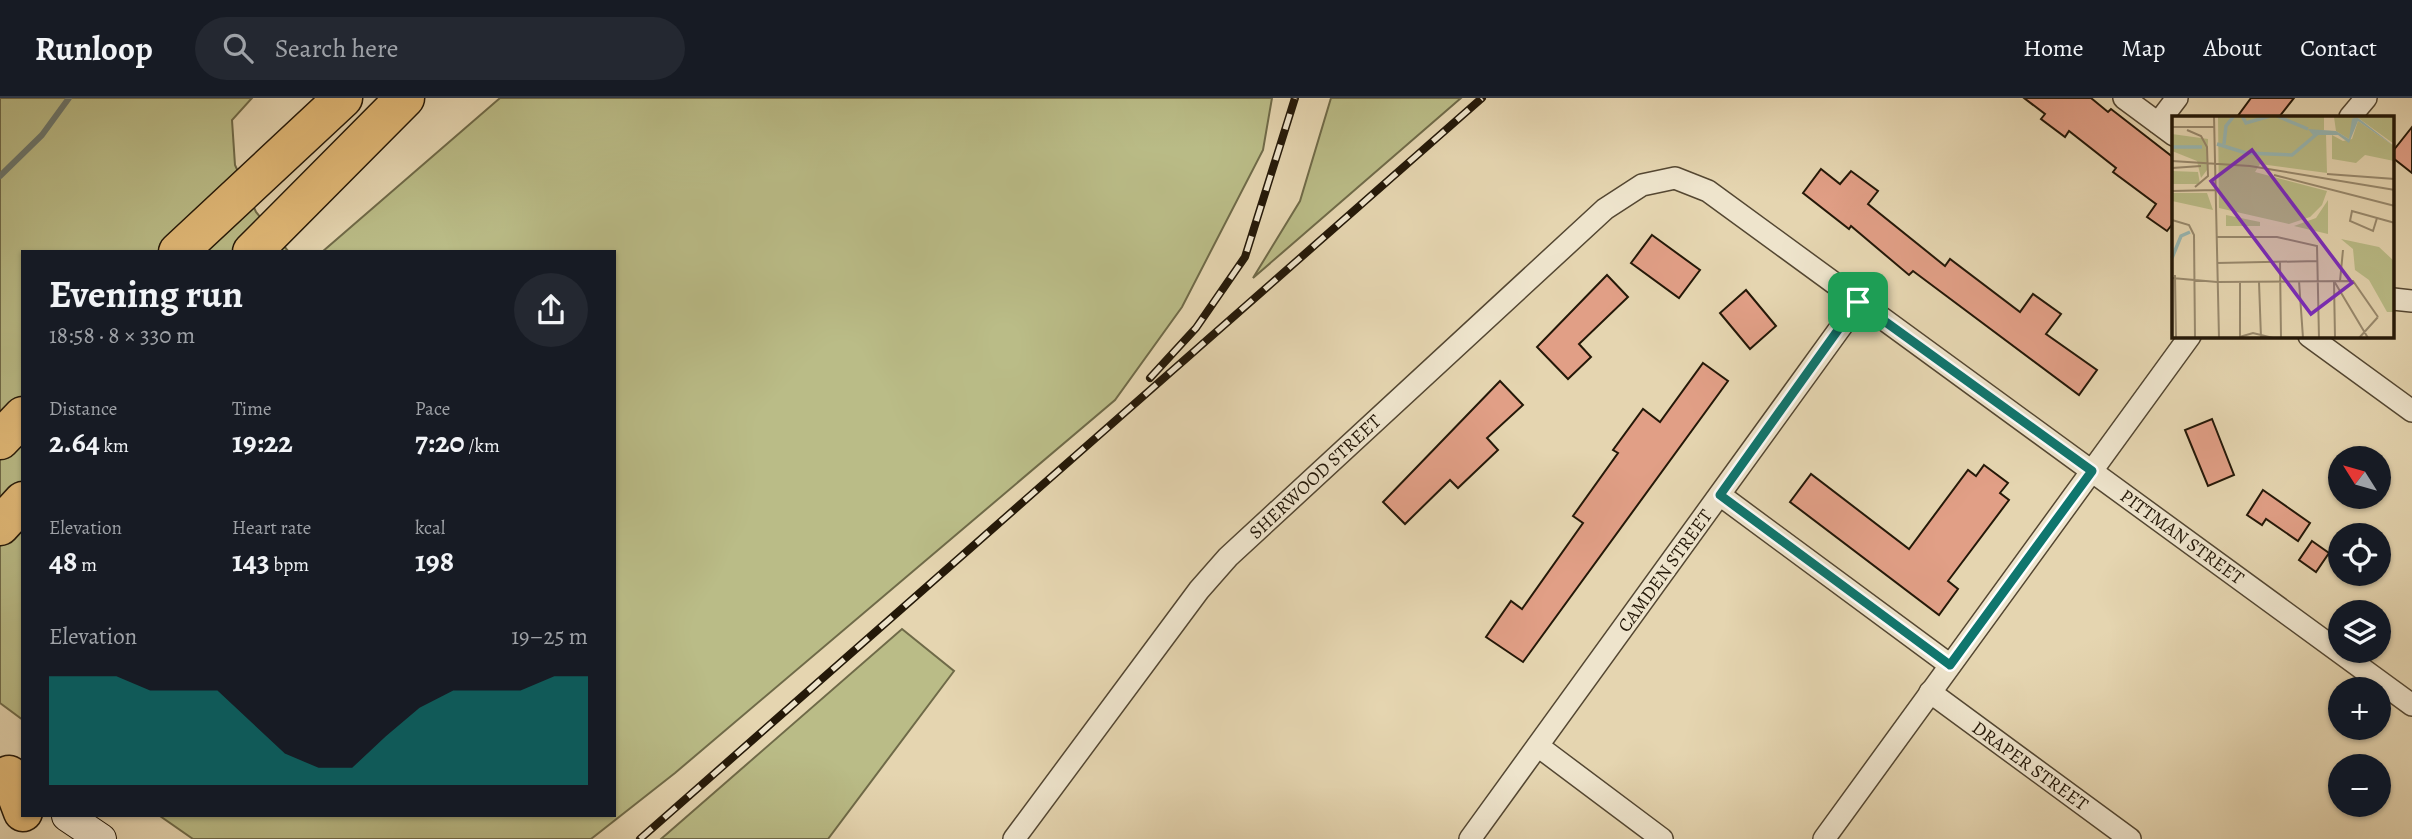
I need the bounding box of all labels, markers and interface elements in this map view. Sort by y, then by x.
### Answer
search box [195,17,685,80]
text: Runloop [35,26,153,71]
icon: search [219,29,257,67]
text: Search here [275,31,398,66]
text: Home [2023,32,2084,64]
text: Map [2122,32,2166,64]
text: About [2204,32,2262,64]
text: Contact [2300,32,2377,64]
inset map [2172,116,2394,338]
text: Evening run [49,268,243,320]
pin [1828,272,1888,332]
button: share [514,273,588,347]
icon: arrive [1839,283,1877,321]
text: 18:58 · 8 × 330 m [49,320,195,351]
text: Distance [49,396,117,422]
text: Time [232,396,271,422]
text: Pace [415,396,450,422]
street label: SHERWOOD STREET [1243,408,1387,545]
text: 2.64 [49,422,100,462]
text: 19:22 [232,422,293,462]
text: 7:20 [415,422,465,462]
text: km [100,433,129,459]
text: /km [465,433,500,459]
north arrow [2328,446,2390,509]
map controls [2328,446,2391,817]
street label: PITTMAN STREET [2115,483,2250,591]
street label: CAMDEN STREET [1612,504,1719,638]
text: Elevation [49,515,122,541]
text: Heart rate [232,515,311,541]
text: kcal [415,515,445,541]
button: locate [2328,523,2391,586]
text: 48 [49,541,78,581]
text: 143 [232,541,270,581]
text: 198 [415,541,454,581]
text: m [78,552,97,578]
text: bpm [270,552,309,578]
button: layers [2328,600,2391,663]
text: Elevation [49,621,137,652]
text: 19–25 m [511,621,588,652]
button: + [2328,677,2391,740]
street label: DRAPER STREET [1967,715,2094,817]
button: − [2328,754,2391,817]

